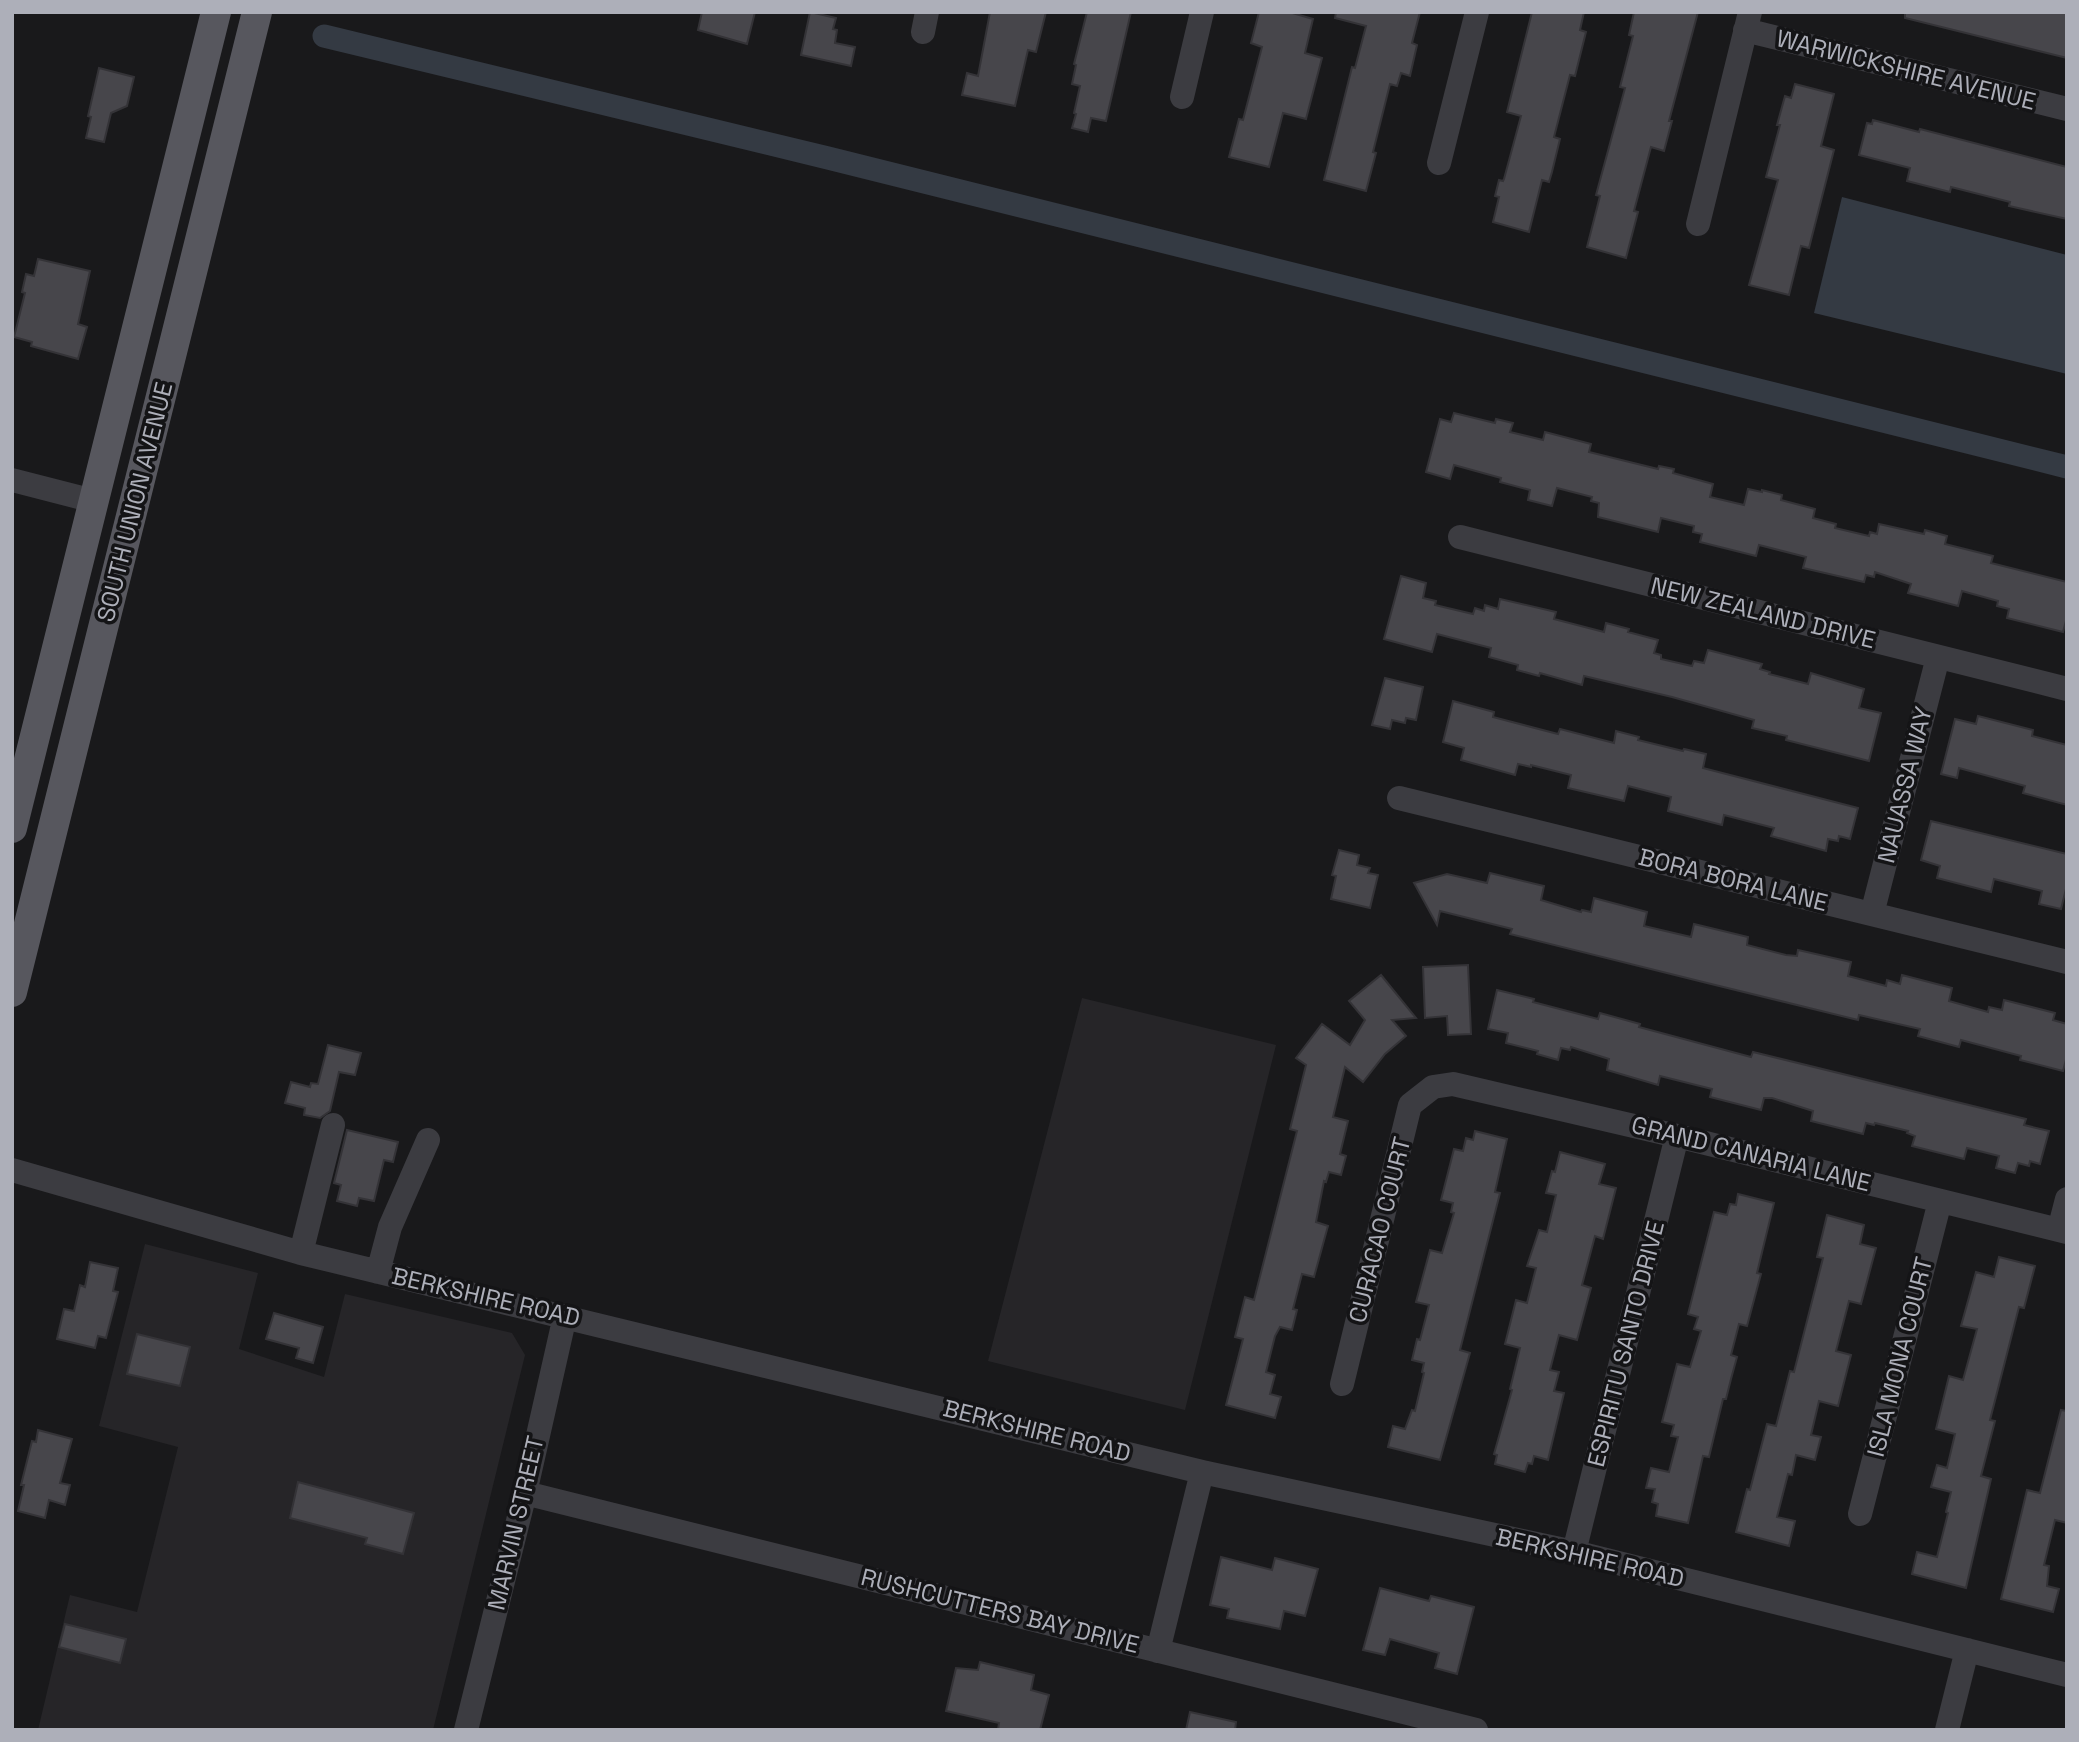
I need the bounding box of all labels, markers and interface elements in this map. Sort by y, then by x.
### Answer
street label: WARWICKSHIRE AVENUE [1773,22,2039,117]
street label: SOUTH UNION AVENUE [90,379,179,625]
street label: NEW ZEALAND DRIVE [1648,570,1879,655]
street label: NAUASSA WAY [1870,703,1939,866]
street label: BORA BORA LANE [1635,841,1831,918]
street label: GRAND CANARIA LANE [1628,1109,1874,1198]
street label: CURACAO COURT [1341,1134,1418,1326]
street label: ESPIRITU SANTO DRIVE [1580,1218,1671,1470]
street label: ISLA MONA COURT [1860,1254,1939,1460]
street label: BERKSHIRE ROAD [389,1260,583,1333]
street label: BERKSHIRE ROAD [940,1392,1134,1469]
street label: MARVIN STREET [480,1433,551,1613]
street label: BERKSHIRE ROAD [1493,1521,1687,1594]
street label: RUSHCUTTERS BAY DRIVE [858,1561,1142,1660]

